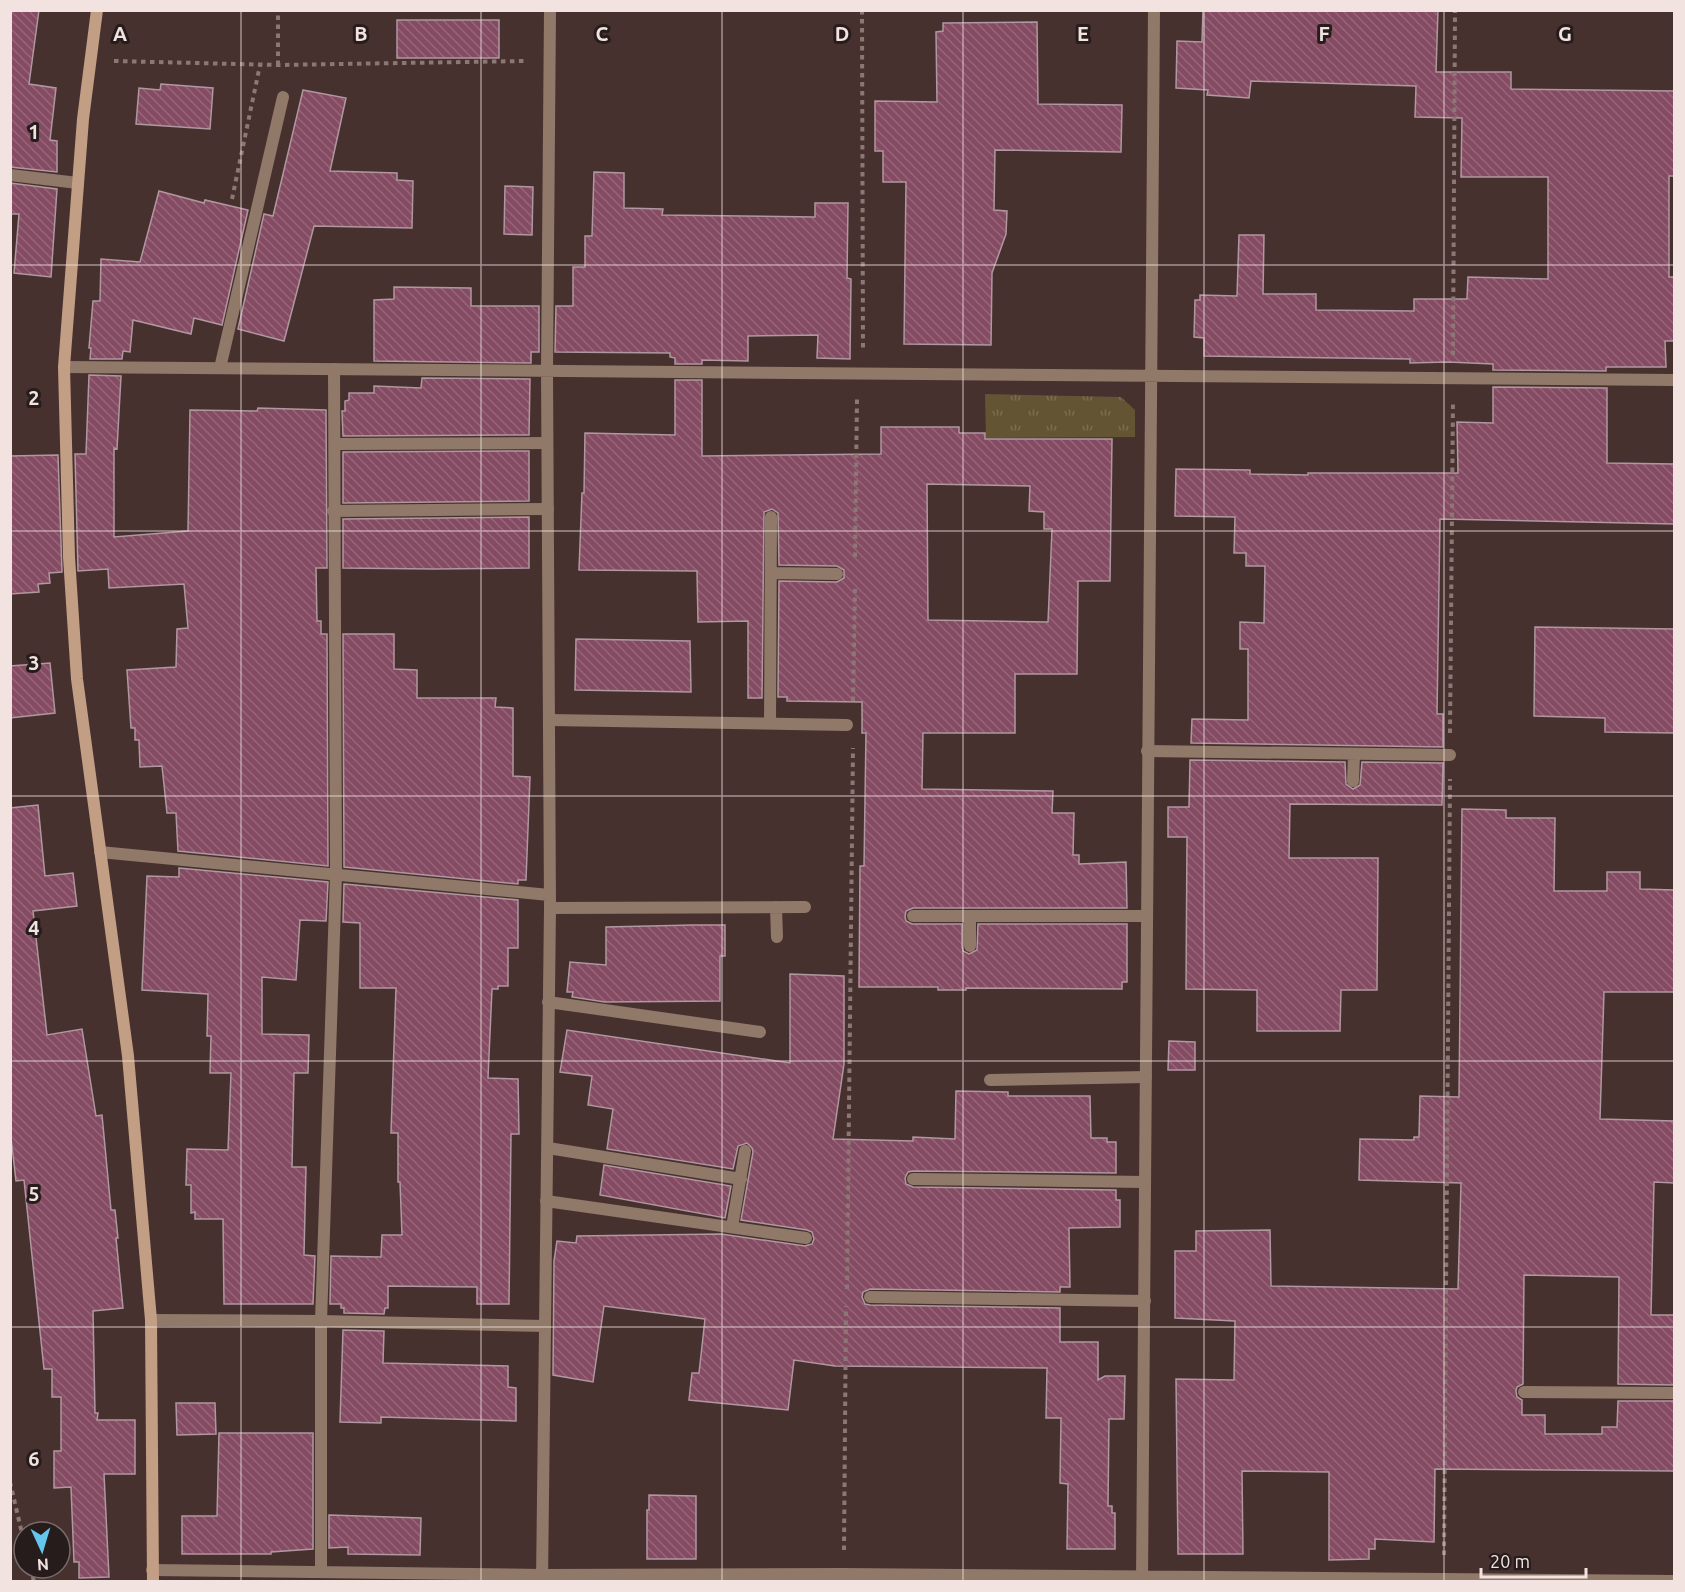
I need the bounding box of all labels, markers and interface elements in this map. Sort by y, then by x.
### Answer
text: A [113,22,127,45]
text: B [354,22,368,45]
text: C [596,22,609,45]
text: D [835,22,849,45]
text: E [1077,22,1089,45]
text: F [1318,22,1330,45]
text: G [1558,22,1572,45]
text: 1 [28,120,40,143]
text: 2 [28,386,40,409]
text: 3 [28,651,40,674]
text: 4 [28,916,40,939]
text: 5 [28,1182,40,1205]
text: 6 [28,1447,40,1470]
north arrow [12,1520,72,1580]
scale bar [1481,1541,1586,1579]
text: 20 m [1490,1551,1530,1571]
text: N [36,1556,50,1574]

